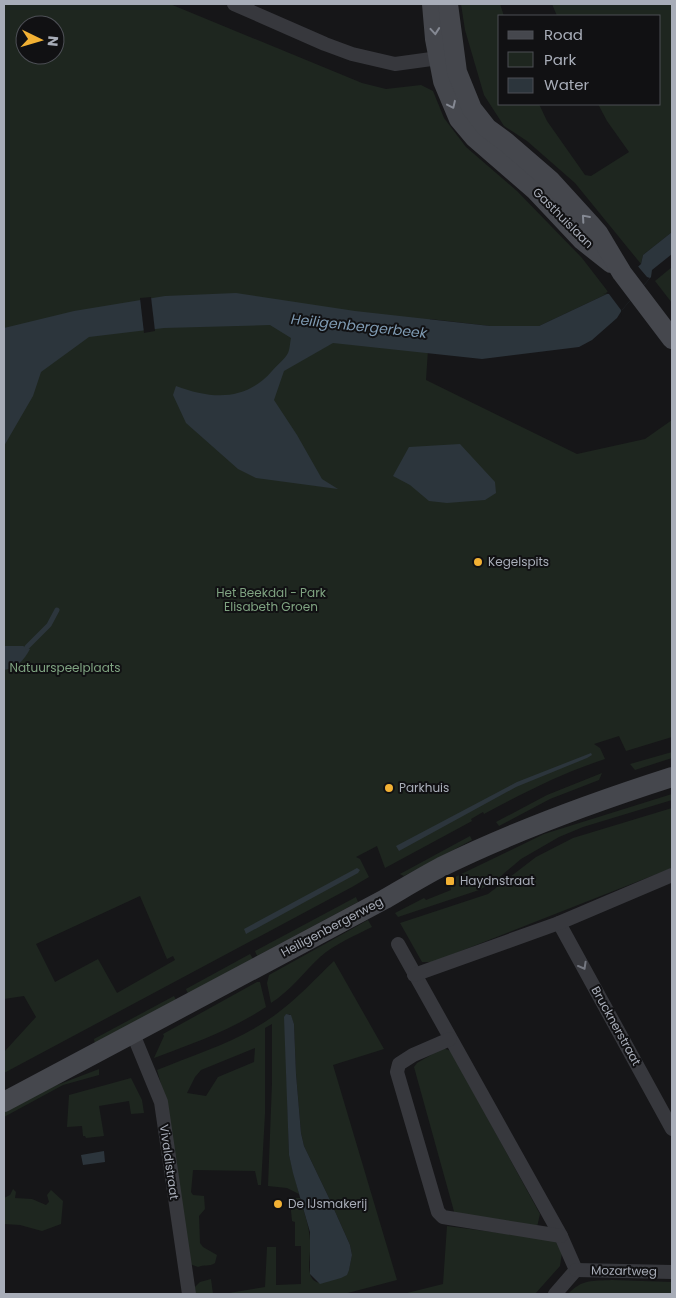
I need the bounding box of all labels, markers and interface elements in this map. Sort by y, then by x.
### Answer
north arrow [15,15,65,65]
legend [498,15,661,105]
text: Road [544,24,583,45]
one-way arrow [429,28,440,36]
text: N [43,35,63,47]
text: Park [544,49,576,70]
text: Water [544,74,590,95]
one-way arrow [446,100,457,109]
street label: Gasthuislaan [529,184,597,252]
one-way arrow [582,215,591,224]
water label: Heiligenbergerbeek [290,309,429,343]
place label: Kegelspits [488,553,549,570]
marker: Kegelspits [472,556,484,568]
park label: Het Beekdal - Park Elisabeth Groen [216,584,327,615]
park label: Natuurspeelplaats [10,659,120,676]
place label: Parkhuis [399,779,449,796]
marker: Parkhuis [383,782,395,794]
place label: Haydnstraat [460,872,535,889]
marker: Haydnstraat [444,875,456,887]
street label: Heiligenbergerweg [278,892,386,961]
one-way arrow [576,961,586,970]
street label: Brucknerstraat [588,983,645,1068]
street label: Vivaldistraat [156,1123,183,1201]
place label: De IJsmakerij [288,1195,367,1212]
marker: De IJsmakerij [272,1198,284,1210]
street label: Mozartweg [591,1261,657,1280]

